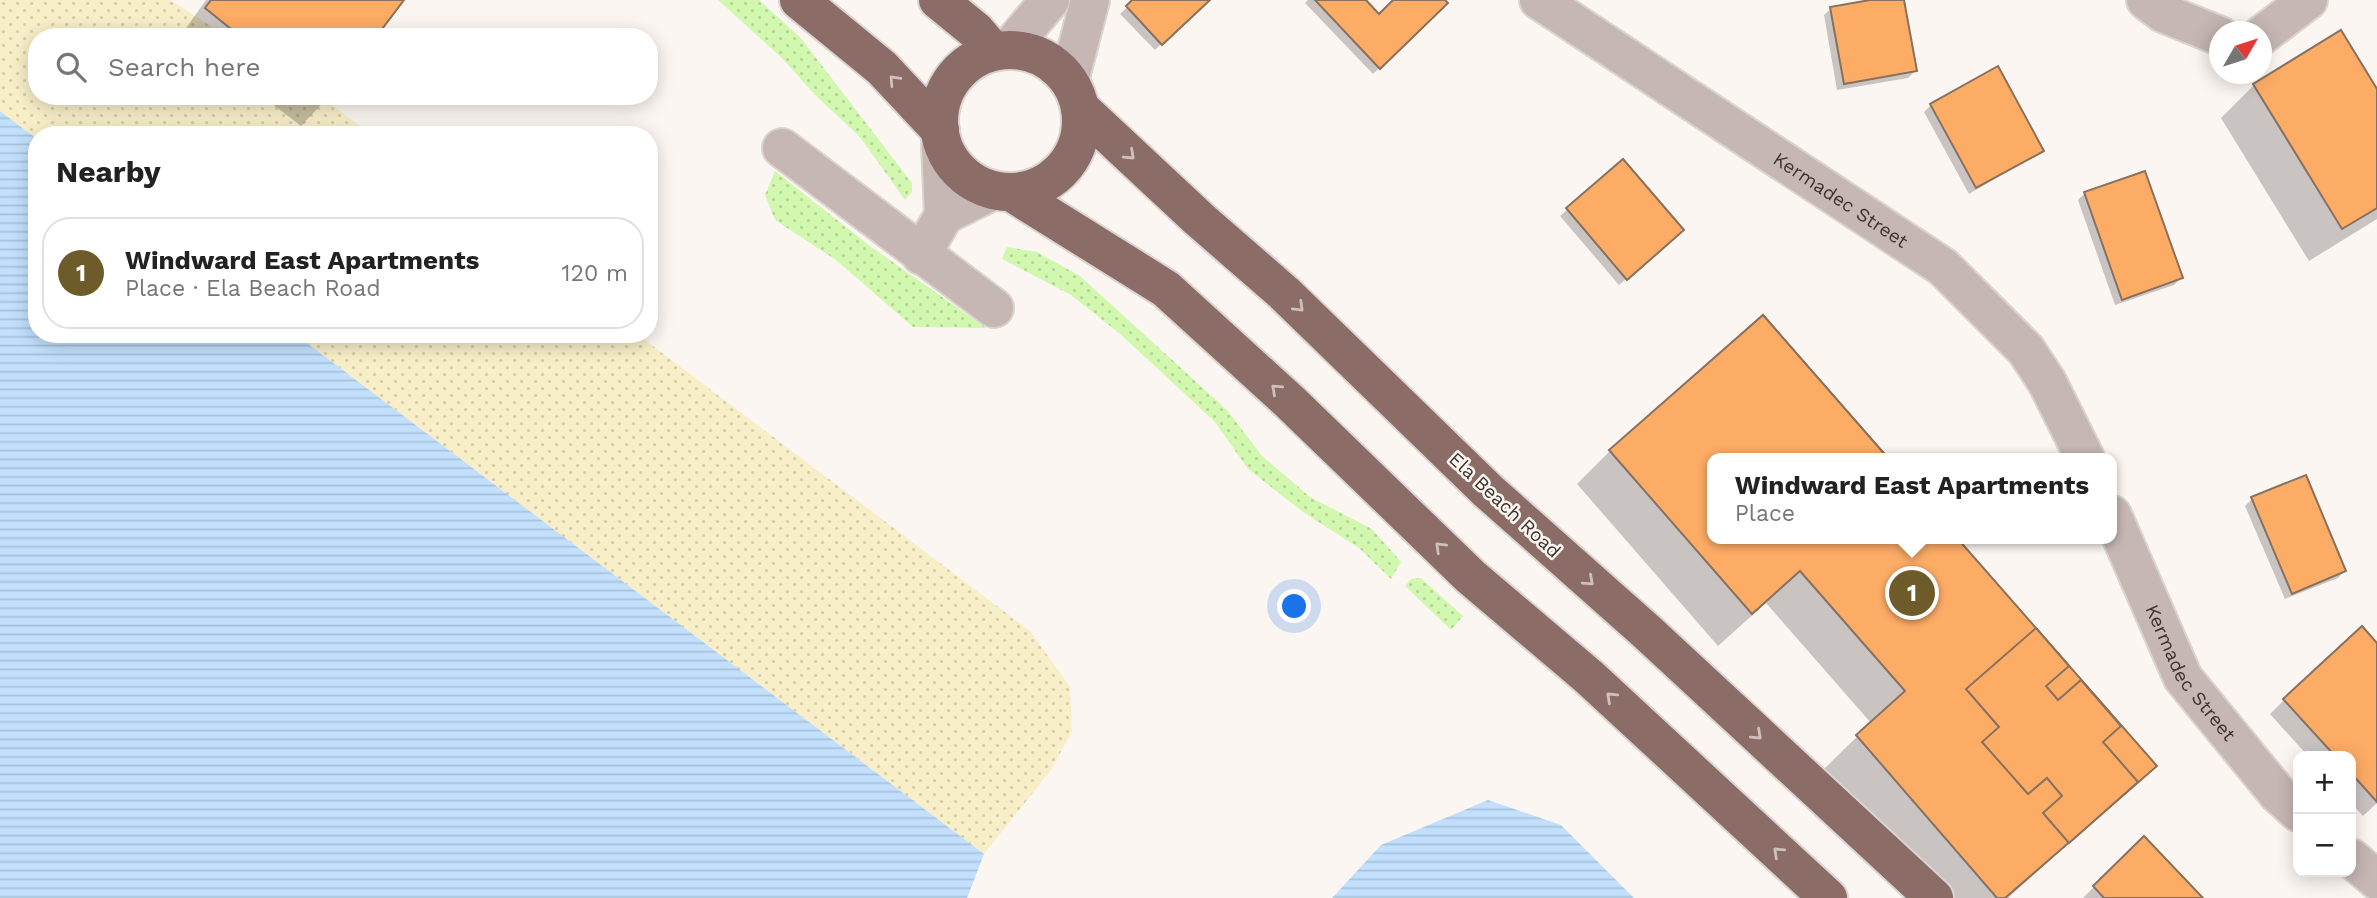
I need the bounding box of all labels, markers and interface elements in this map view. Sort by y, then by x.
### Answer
north arrow [2209,21,2272,84]
search box [28,28,658,105]
icon: search [52,48,90,86]
text: Search here [108,52,260,82]
one-way arrow [890,75,902,88]
one-way arrow [1122,147,1135,159]
street label: Kermadec Street [1769,147,1913,252]
text: Nearby [56,154,161,189]
text: Windward East Apartments [125,245,479,275]
text: 1 [76,260,86,287]
text: 120 m [562,260,628,287]
text: Place · Ela Beach Road [125,275,381,302]
one-way arrow [1291,299,1303,311]
one-way arrow [1271,385,1284,397]
street label: Ela Beach Road [1444,447,1566,563]
popup [1707,453,2117,544]
text: Windward East Apartments [1735,470,2089,500]
text: Place [1735,500,1795,527]
one-way arrow [1435,542,1448,555]
pin: 1 [1889,567,1935,619]
one-way arrow [1581,573,1594,585]
your location [1277,589,1311,623]
street label: Kermadec Street [2141,601,2241,745]
one-way arrow [1606,693,1619,705]
one-way arrow [1749,726,1762,739]
map controls [2293,751,2356,877]
button: + [2293,751,2356,814]
button: − [2293,814,2356,877]
one-way arrow [1773,847,1786,860]

